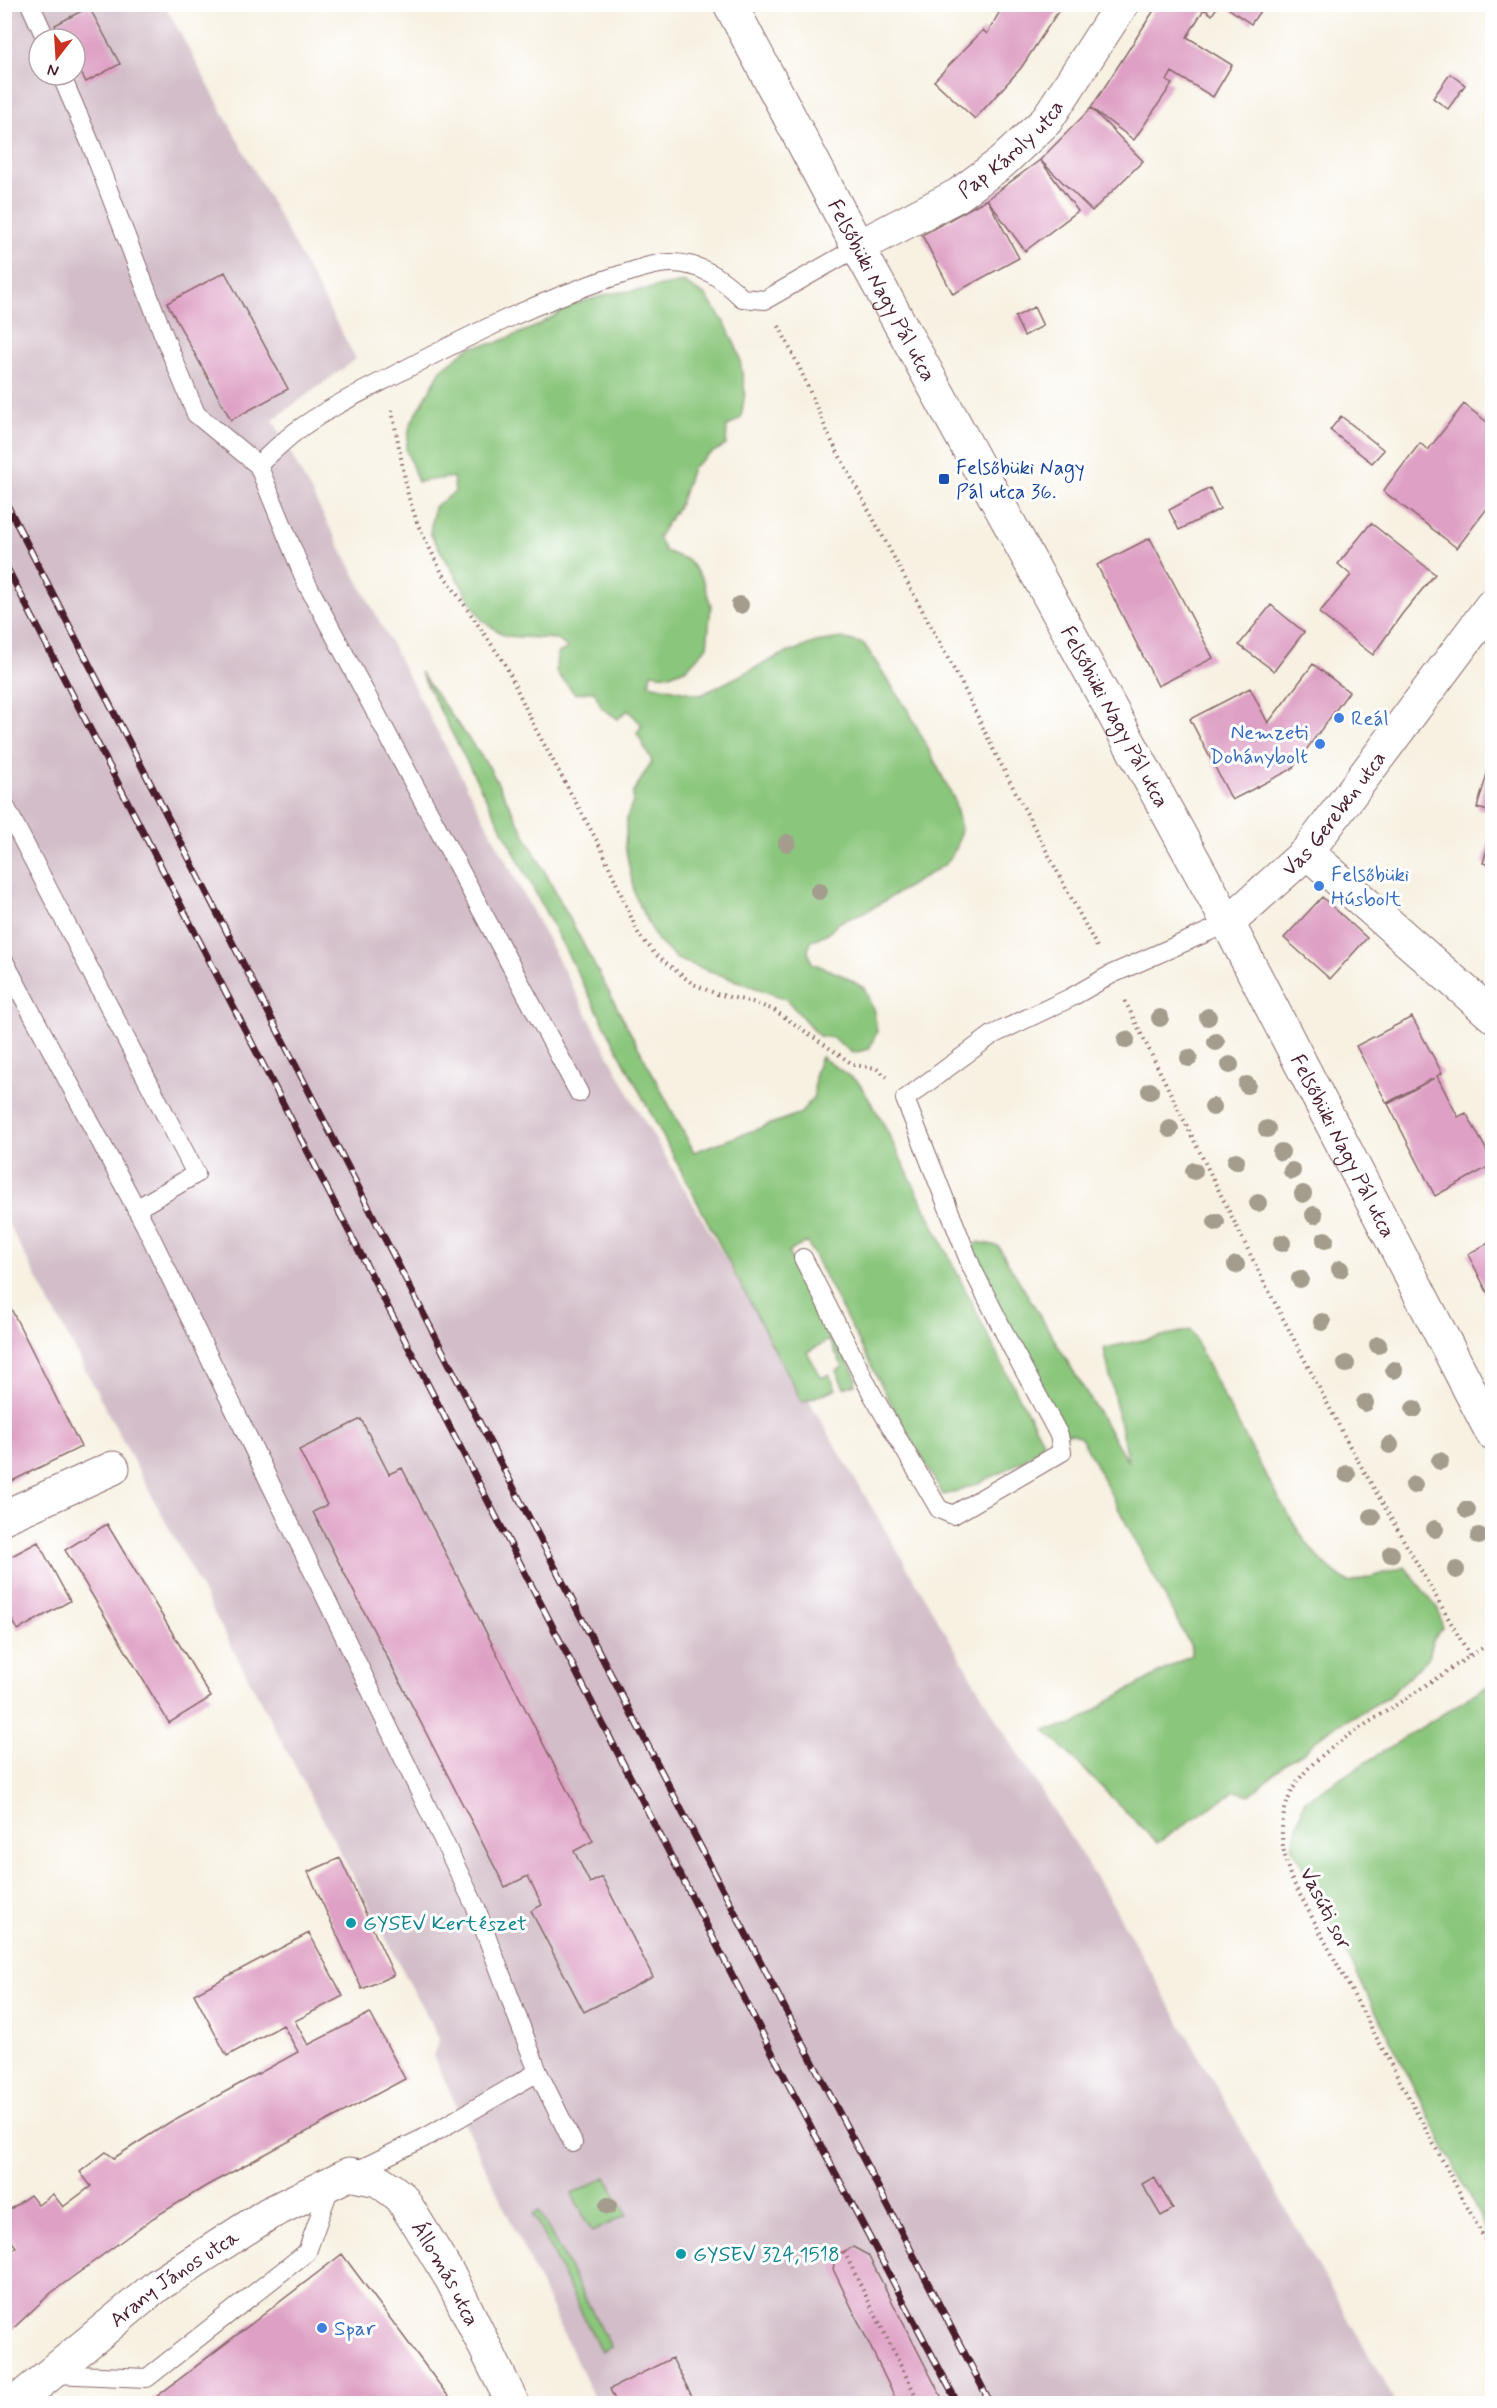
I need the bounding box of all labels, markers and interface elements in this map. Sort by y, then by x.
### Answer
north arrow [27,27,87,87]
text: N [45,58,61,82]
street label: Pap Károly utca [952,95,1071,205]
street label: Felsőbüki Nagy Pál utca [820,195,942,387]
place label: Felsőbüki Nagy Pál utca 36. [956,454,1085,506]
marker: Felsőbüki Nagy Pál utca 36. [937,472,951,486]
street label: Felsőbüki Nagy Pál utca [1053,621,1175,813]
place label: Reál [1351,705,1389,733]
marker: Reál [1332,711,1346,725]
place label: Nemzeti Dohánybolt [1209,719,1308,771]
marker: Nemzeti Dohánybolt [1313,737,1327,751]
street label: Vas Gereben utca [1276,746,1393,883]
place label: Felsőbüki Húsbolt [1331,861,1409,913]
marker: Felsőbüki Húsbolt [1312,879,1326,893]
street label: Felsőbüki Nagy Pál utca [1283,1049,1401,1243]
street label: Vasúti sor [1293,1863,1358,1954]
place label: GYSEV Kertészet [363,1910,527,1938]
marker: GYSEV Kertészet [344,1916,358,1930]
street label: Állomás utca [404,2216,486,2331]
street label: Arany János utca [104,2223,245,2334]
place label: GYSEV 324,1518 [693,2241,840,2269]
marker: GYSEV 324,1518 [674,2247,688,2261]
place label: Spar [334,2315,376,2343]
marker: Spar [315,2321,329,2335]

